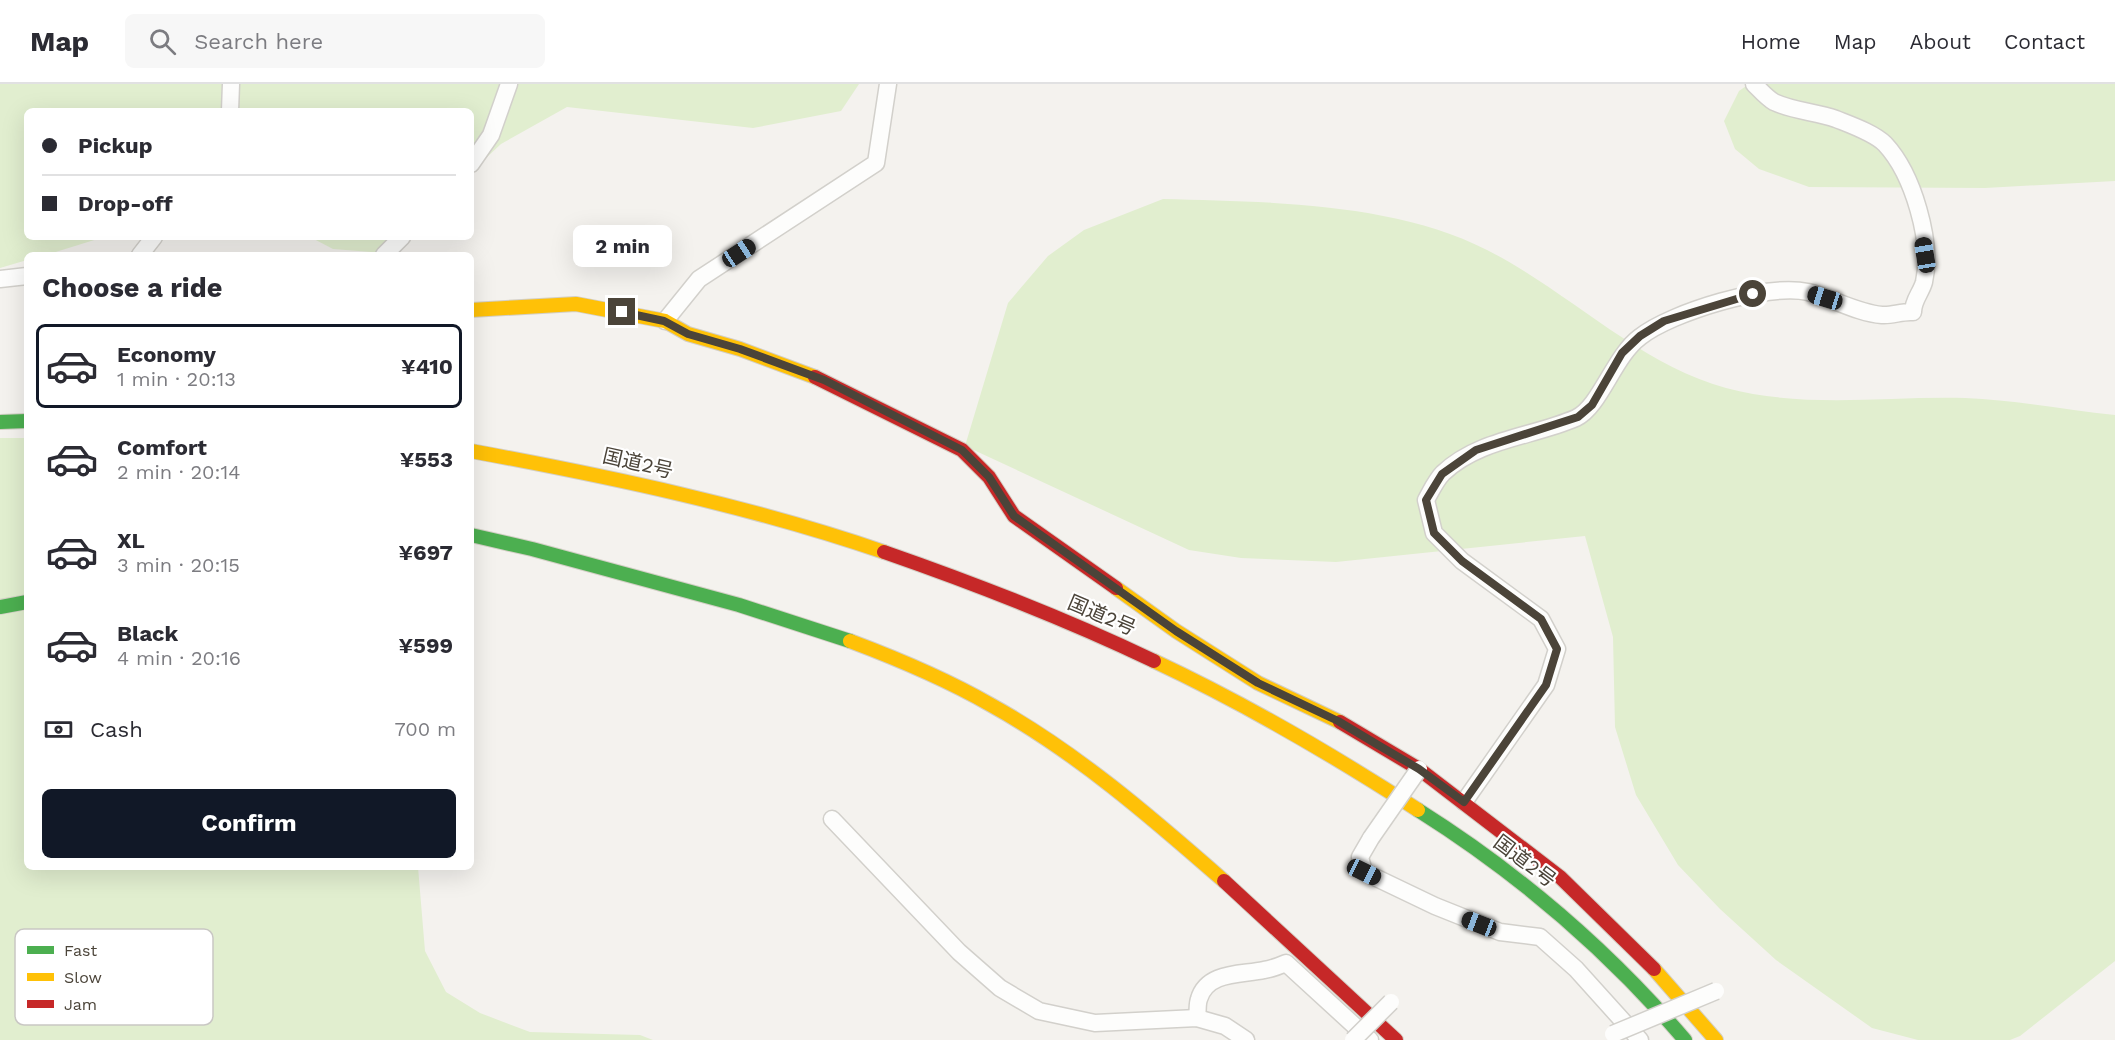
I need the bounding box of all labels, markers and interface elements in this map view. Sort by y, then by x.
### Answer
search box [125,14,545,68]
text: Map [30,25,89,58]
icon: search [146,25,179,58]
text: Search here [194,29,323,54]
text: Home [1741,29,1801,54]
text: Map [1834,29,1877,54]
text: About [1910,29,1971,54]
text: Contact [2004,29,2085,54]
text: Pickup [78,133,153,158]
text: Drop-off [78,191,173,216]
callout: 2 min [572,225,672,267]
text: 2 min [595,234,650,258]
car [719,236,759,270]
car [1913,236,1937,274]
text: Choose a ride [42,272,222,304]
route start [1739,280,1766,307]
car [1805,284,1845,312]
route end [608,298,635,325]
icon: car [45,339,99,393]
text: Economy [117,342,216,367]
text: ¥410 [401,354,453,379]
text: 1 min · 20:13 [117,367,236,391]
icon: car [45,432,99,486]
text: Comfort [117,435,207,460]
street label: 国道2号 [600,443,676,483]
text: ¥553 [400,447,453,472]
text: 2 min · 20:14 [117,460,240,484]
icon: car [45,525,99,579]
text: XL [117,528,145,553]
text: ¥697 [398,540,453,565]
text: 3 min · 20:15 [117,553,240,577]
street label: 国道2号 [1064,590,1140,640]
icon: car [45,618,99,672]
text: Black [117,621,178,646]
text: ¥599 [398,633,453,658]
text: 4 min · 20:16 [117,646,241,670]
icon: cash [42,713,75,746]
text: Cash [90,717,143,742]
text: 700 m [394,717,456,741]
button: Confirm [42,789,456,858]
street label: 国道2号 [1489,830,1561,892]
car [1344,856,1384,888]
car [1459,909,1499,939]
legend [15,929,213,1025]
text: Fast [64,941,97,960]
text: Slow [64,968,102,987]
text: Jam [64,995,97,1014]

